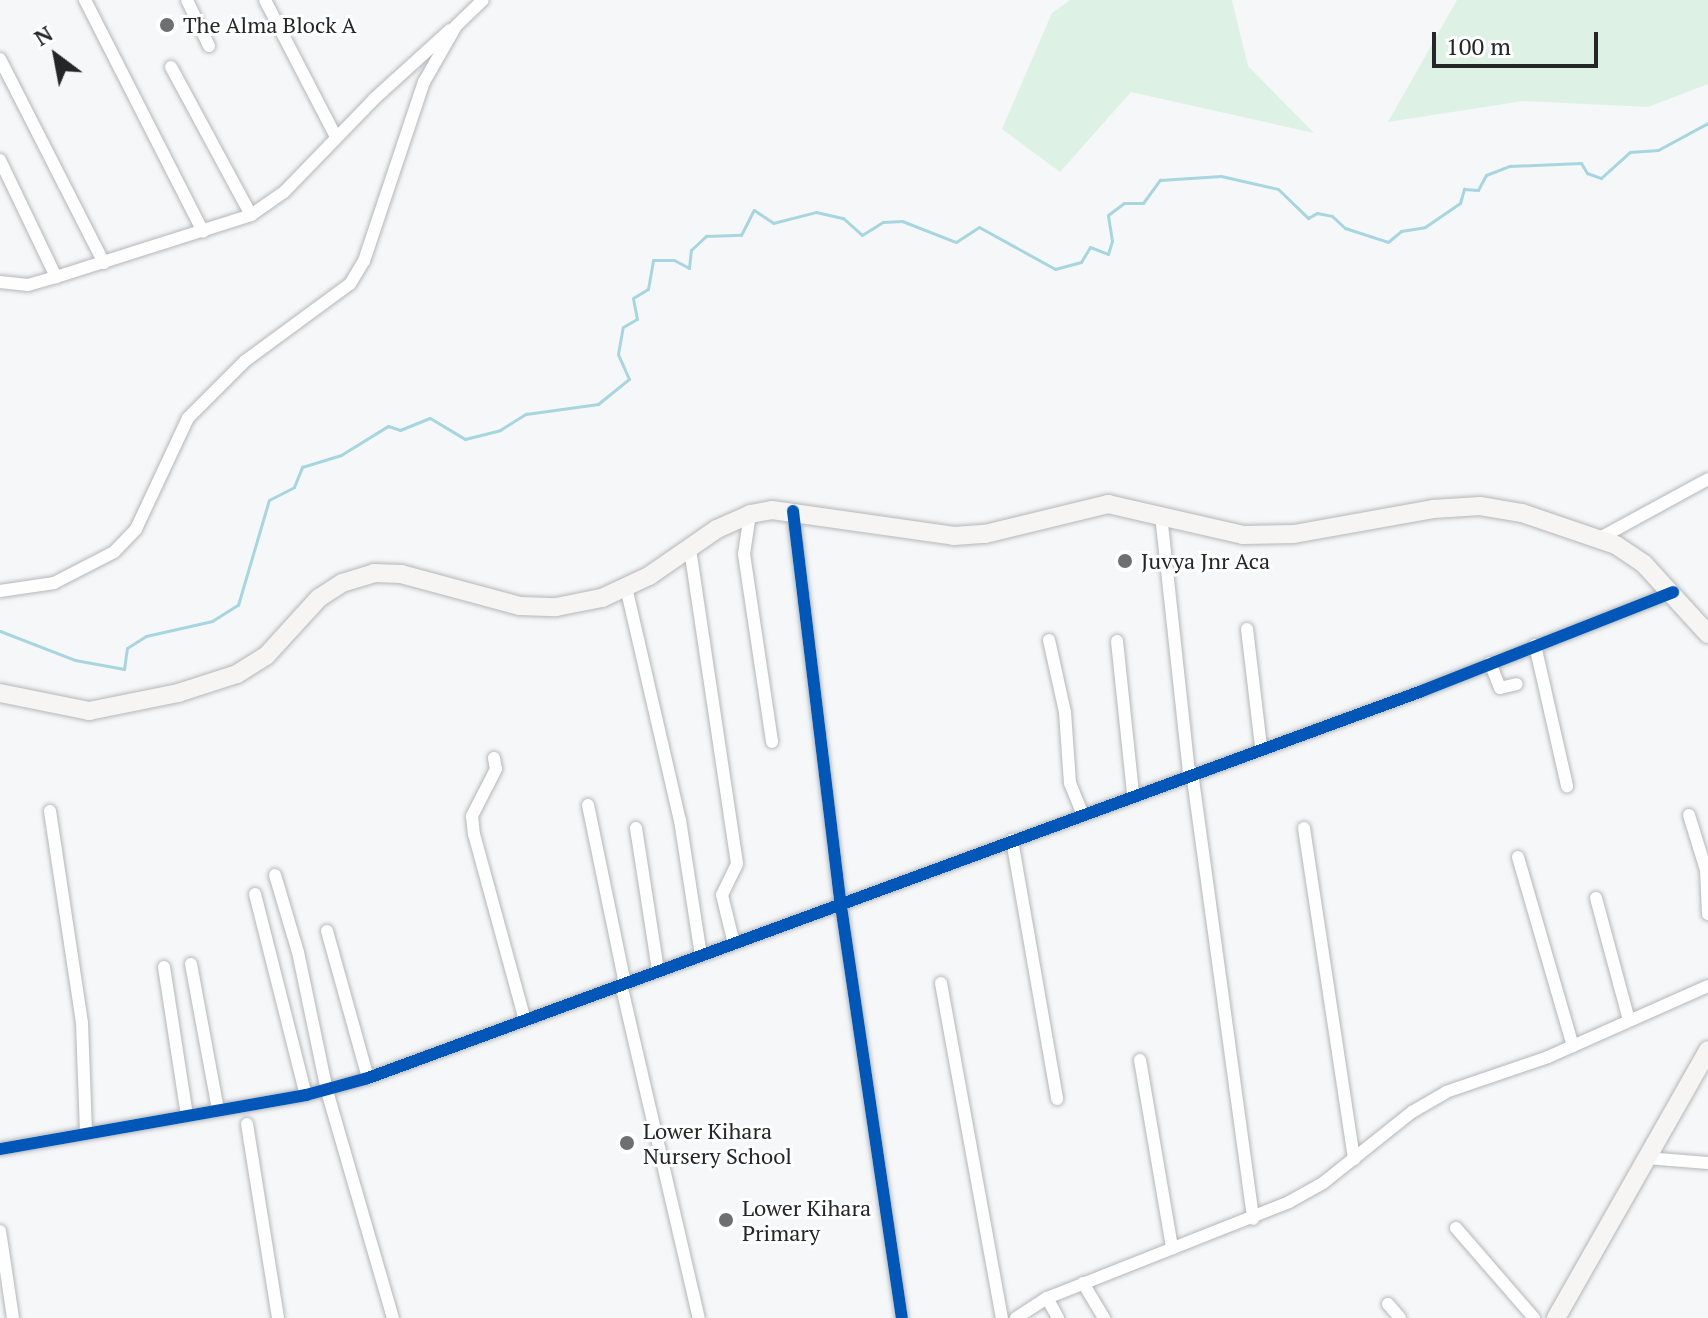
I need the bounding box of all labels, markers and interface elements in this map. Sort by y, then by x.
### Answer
place label: The Alma Block A [183,12,357,38]
north arrow [16,16,96,96]
marker: The Alma Block A [158,16,176,34]
scale bar [1436,16,1602,66]
text: N [28,19,58,52]
text: 100 m [1446,30,1511,62]
place label: Juvya Jnr Aca [1141,548,1270,574]
marker: Juvya Jnr Aca [1116,552,1134,570]
place label: Lower Kihara Nursery School [643,1117,792,1168]
marker: Lower Kihara Nursery School [618,1134,636,1152]
place label: Lower Kihara Primary [742,1194,871,1246]
marker: Lower Kihara Primary [717,1211,735,1229]

